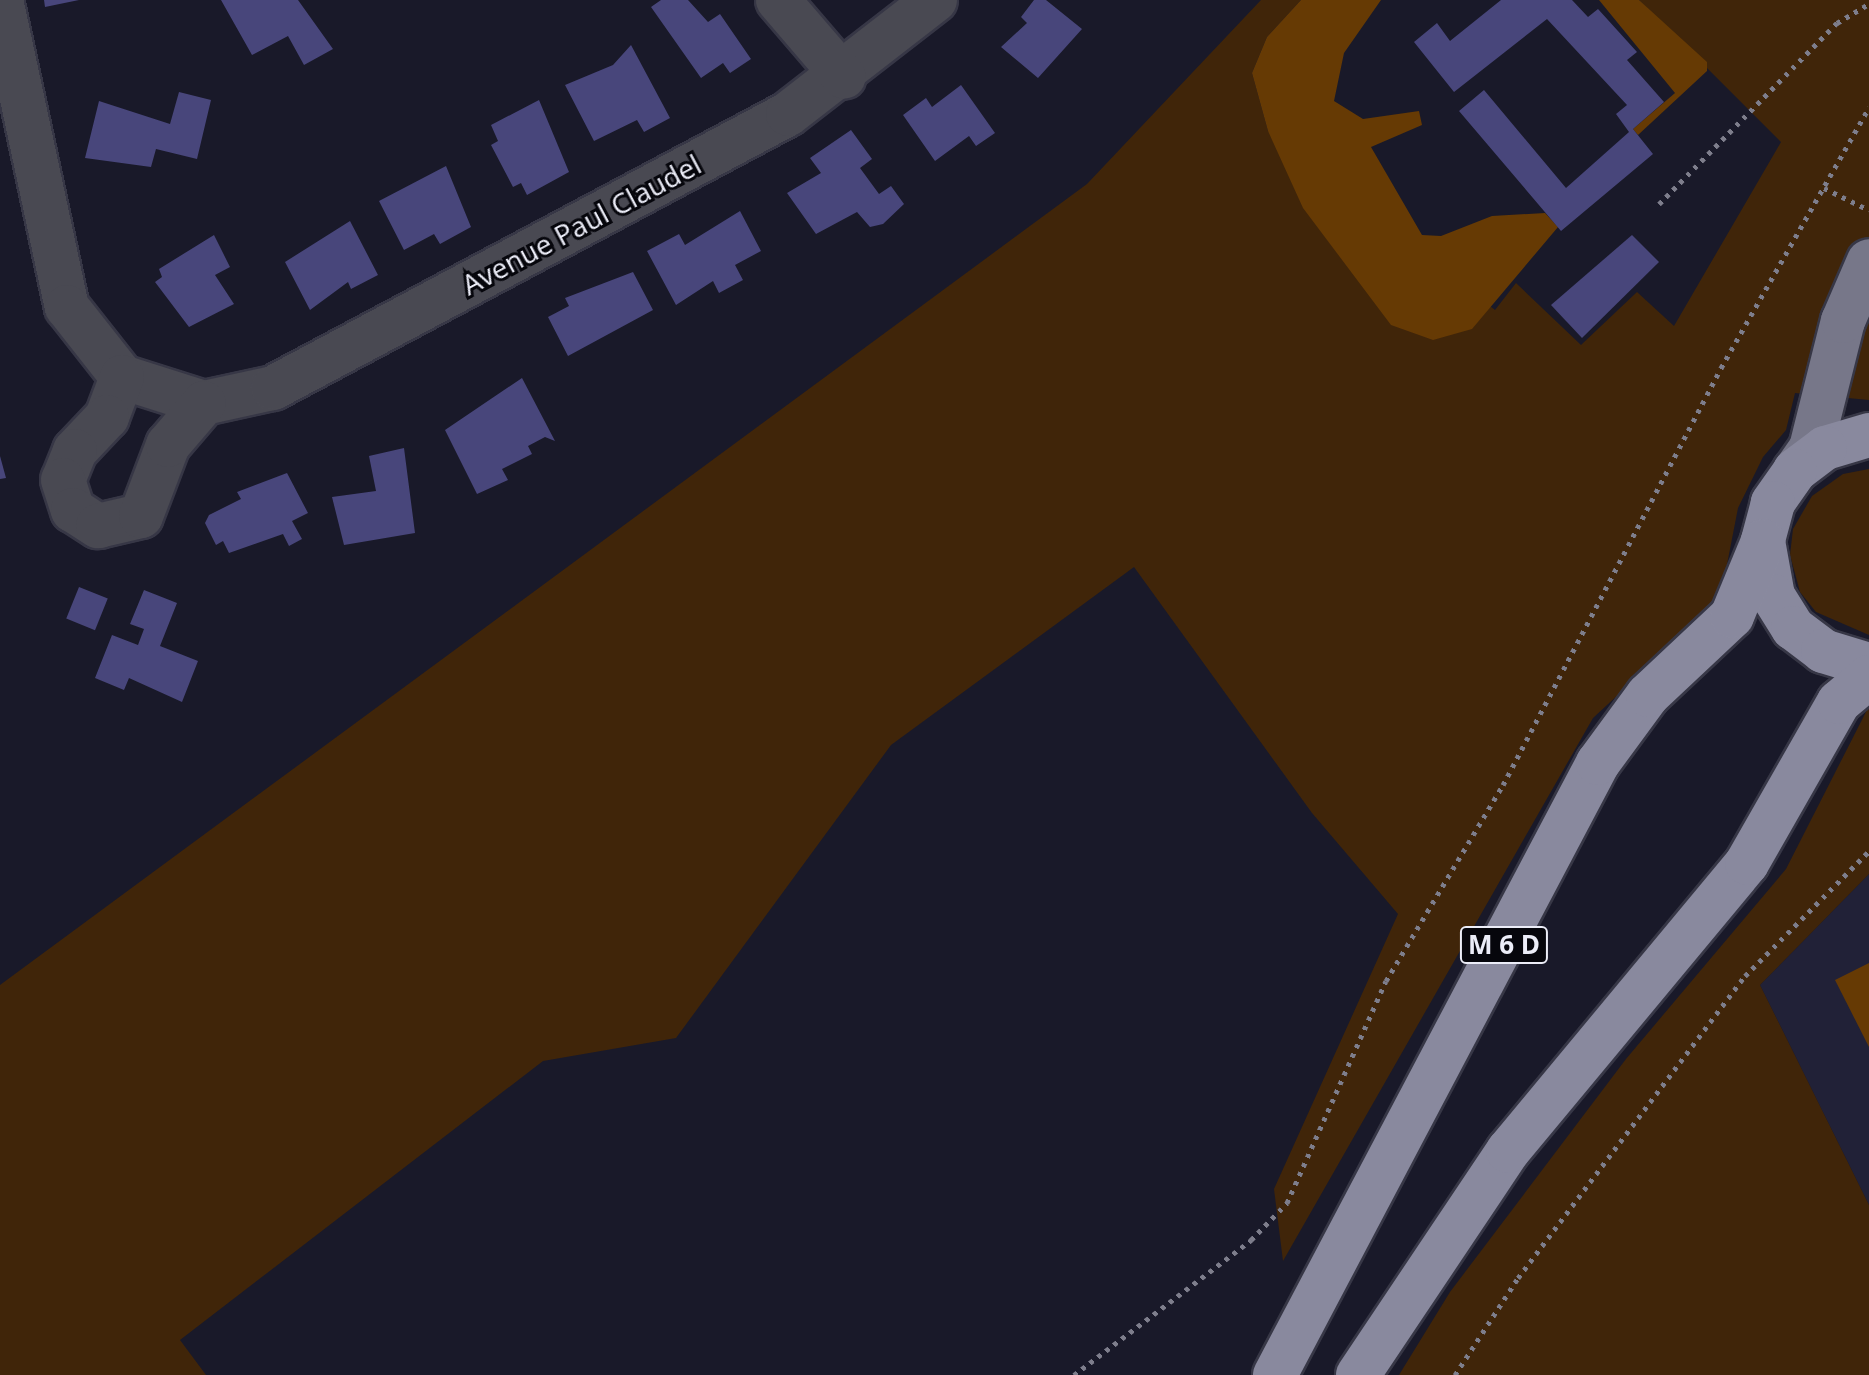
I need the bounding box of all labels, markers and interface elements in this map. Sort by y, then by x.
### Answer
street label: Avenue Paul Claudel [456,147,706,301]
road number: M 6 D [1458,923,1550,967]

